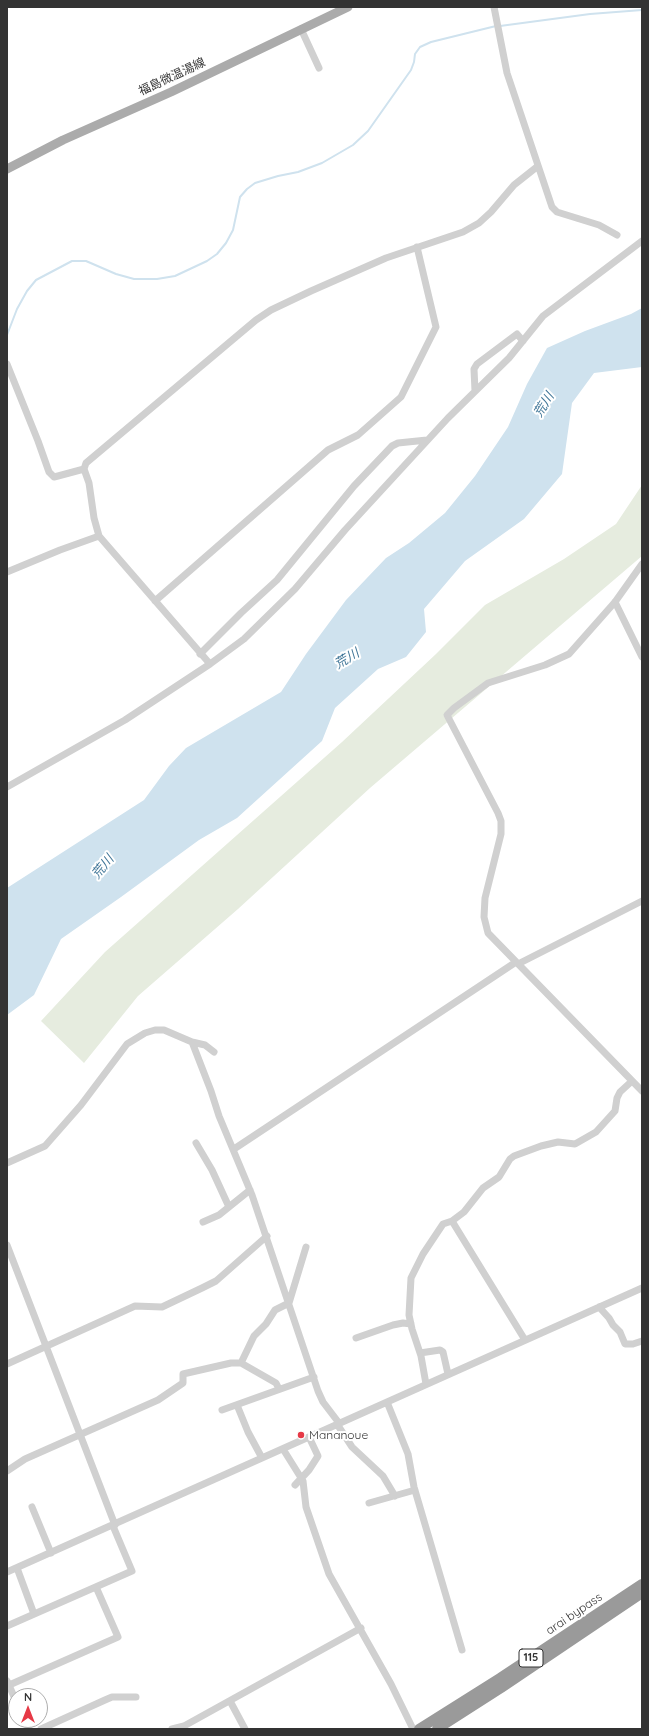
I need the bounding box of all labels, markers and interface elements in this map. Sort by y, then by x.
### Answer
street label: 福島微温湯線 [136,55,208,99]
water label: 荒川 [530,390,558,420]
water label: 荒川 [332,646,362,672]
water label: 荒川 [89,852,117,882]
place label: Mananoue [309,1428,368,1442]
marker: Mananoue [296,1430,306,1440]
street label: arai bypass [543,1590,605,1638]
road number: 115 [519,1649,543,1667]
north arrow [8,1688,48,1728]
text: N [24,1690,32,1704]

